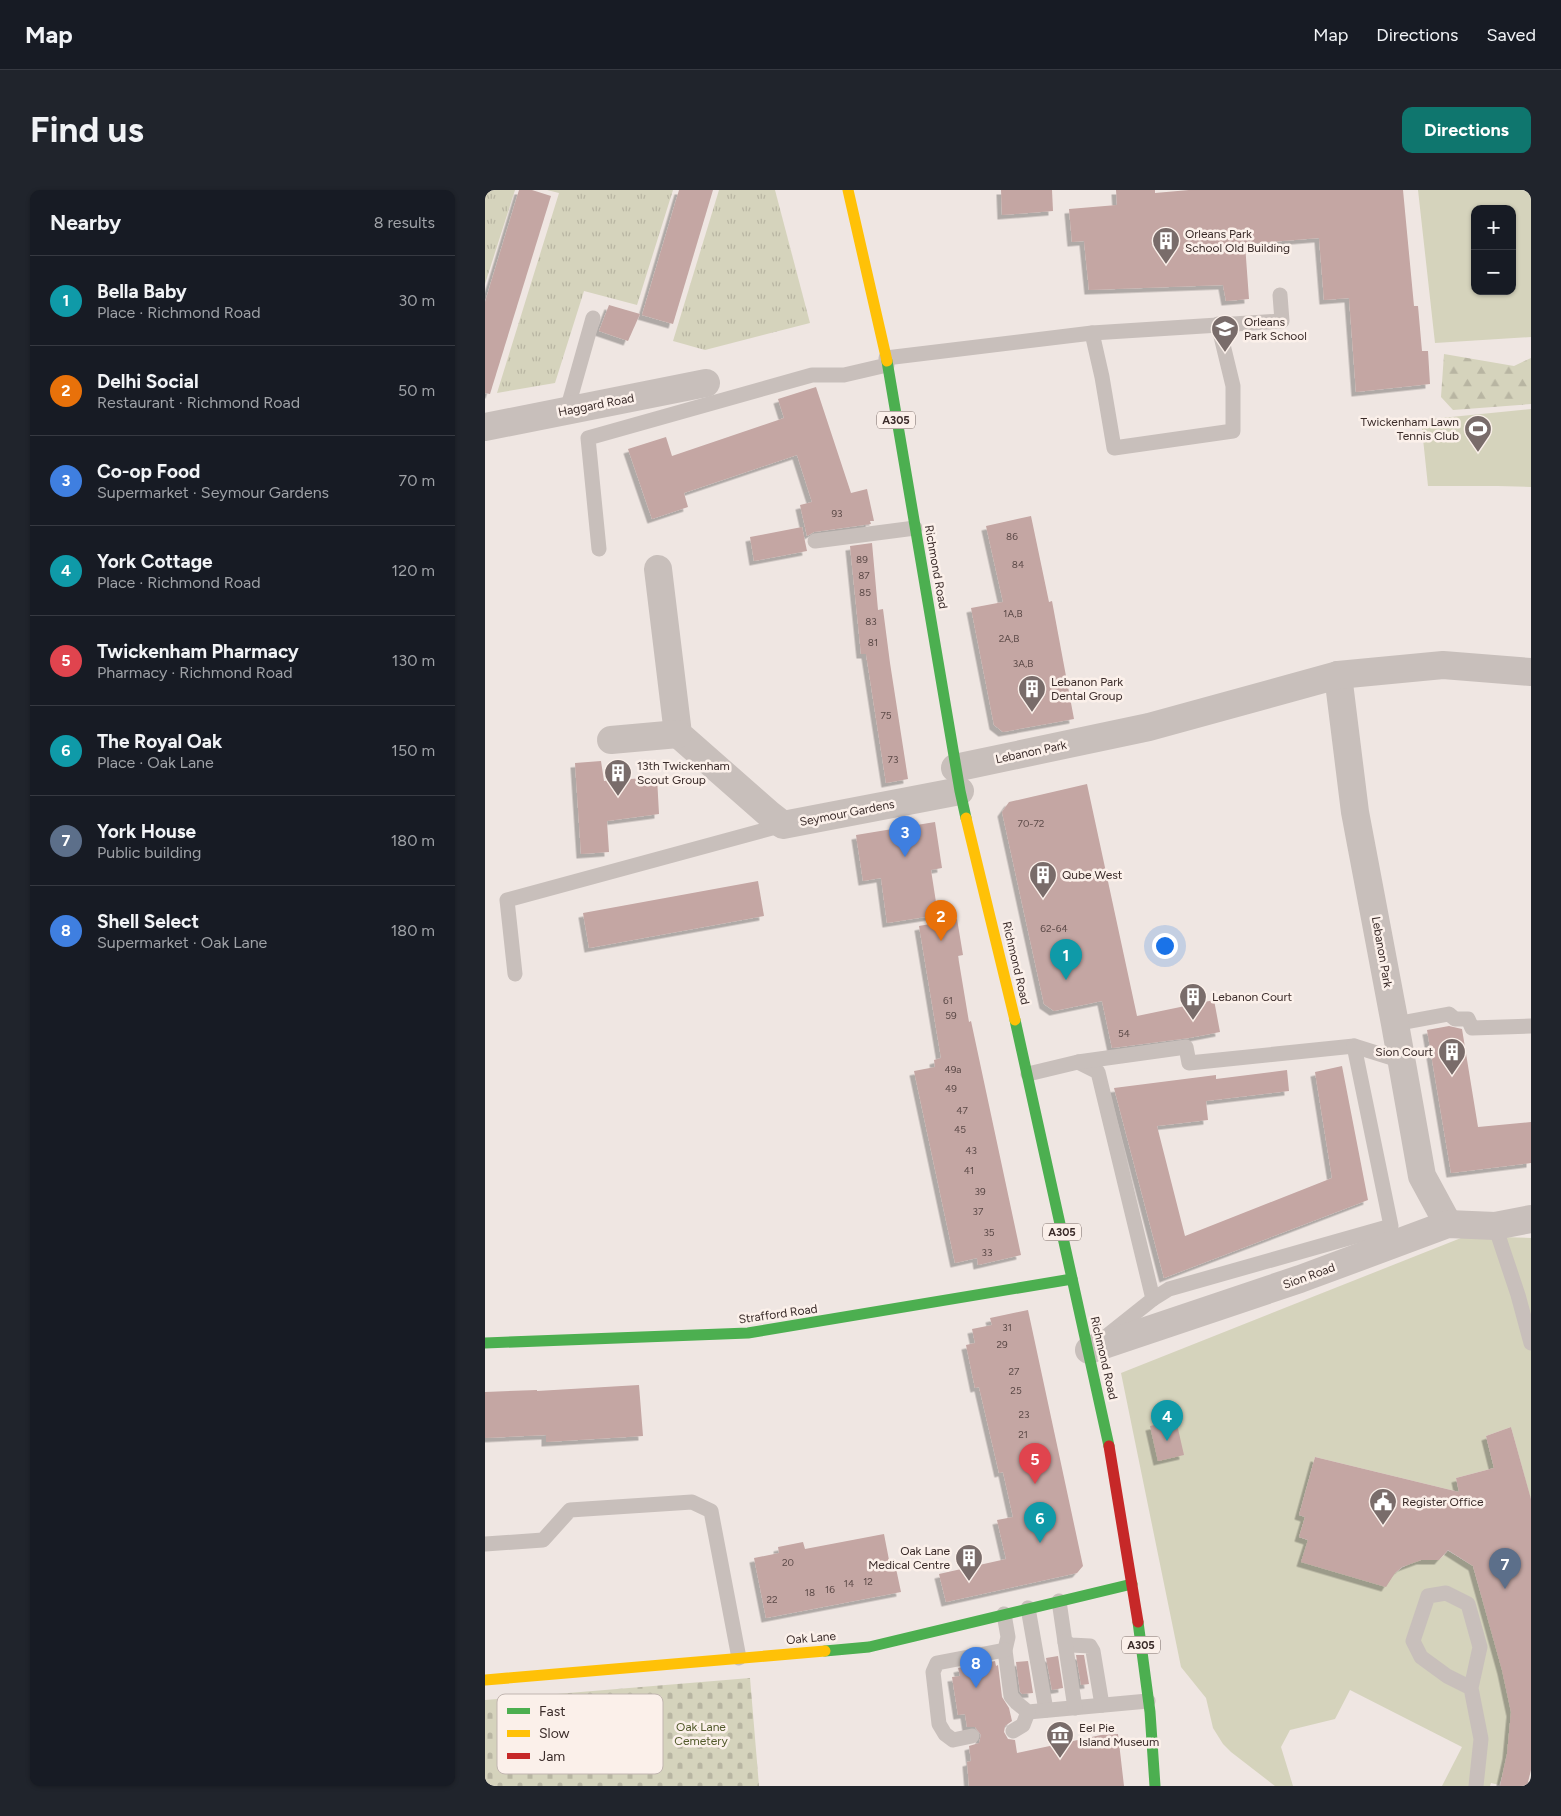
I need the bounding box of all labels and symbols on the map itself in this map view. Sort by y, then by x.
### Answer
building icon: Orleans Park School Old Building [1151,226,1181,265]
place label: Orleans Park School Old Building [1185,227,1290,255]
school or university icon: Orleans Park School [1210,314,1240,353]
place label: Orleans Park School [1244,315,1307,343]
street label: Haggard Road [557,391,635,419]
road number: A305 [877,412,915,428]
sports icon: Twickenham Lawn Tennis Club [1463,414,1493,453]
place label: Twickenham Lawn Tennis Club [1361,415,1459,443]
house number: 93 [831,507,843,520]
street label: Richmond Road [922,524,950,610]
house number: 86 [1006,530,1018,543]
house number: 89 [856,553,868,566]
house number: 84 [1012,558,1024,571]
house number: 87 [858,569,870,582]
house number: 85 [859,586,871,599]
house number: 1A,B [1003,607,1023,620]
house number: 83 [865,615,877,628]
house number: 2A,B [999,632,1019,645]
house number: 81 [868,636,878,649]
house number: 3A,B [1013,657,1033,670]
building icon: Lebanon Park Dental Group [1017,674,1047,713]
place label: Lebanon Park Dental Group [1051,675,1123,703]
house number: 75 [880,709,892,722]
street label: Lebanon Park [994,738,1068,766]
house number: 73 [888,753,898,766]
building icon: 13th Twickenham Scout Group [603,758,633,797]
place label: 13th Twickenham Scout Group [637,759,730,787]
street label: Seymour Gardens [798,797,896,829]
pin: 3 [889,816,921,857]
house number: 70-72 [1018,817,1044,830]
building icon: Qube West [1028,860,1058,899]
place label: Qube West [1062,868,1123,882]
pin: 2 [925,900,957,941]
street label: Lebanon Park [1369,915,1395,989]
street label: Richmond Road [1000,920,1032,1006]
house number: 62-64 [1040,922,1068,935]
your location [1152,933,1178,959]
pin: 1 [1050,939,1082,980]
building icon: Lebanon Court [1178,982,1208,1021]
place label: Lebanon Court [1212,990,1293,1004]
house number: 61 [943,994,953,1007]
house number: 59 [945,1009,957,1022]
house number: 54 [1118,1027,1130,1040]
building icon: Sion Court [1437,1037,1467,1076]
place label: Sion Court [1375,1045,1433,1059]
house number: 49a [945,1063,961,1076]
house number: 49 [945,1082,957,1095]
house number: 47 [956,1104,968,1117]
house number: 45 [954,1123,966,1136]
house number: 43 [965,1144,977,1157]
house number: 41 [964,1164,974,1177]
house number: 39 [974,1185,986,1198]
house number: 37 [973,1205,984,1218]
road number: A305 [1043,1224,1081,1240]
house number: 35 [983,1226,995,1239]
house number: 33 [982,1246,992,1259]
street label: Sion Road [1281,1260,1337,1292]
street label: Strafford Road [738,1302,818,1326]
street label: Richmond Road [1088,1315,1120,1401]
house number: 31 [1002,1321,1012,1334]
house number: 29 [996,1338,1008,1351]
house number: 27 [1009,1365,1020,1378]
house number: 25 [1010,1384,1022,1397]
pin: 4 [1151,1400,1183,1441]
house number: 23 [1018,1408,1030,1421]
house number: 21 [1018,1428,1028,1441]
pin: 5 [1019,1443,1051,1484]
public building icon: Register Office [1368,1487,1398,1526]
place label: Register Office [1402,1495,1484,1509]
pin: 6 [1024,1502,1056,1543]
building icon: Oak Lane Medical Centre [954,1543,984,1582]
place label: Oak Lane Medical Centre [868,1544,950,1572]
pin: 7 [1489,1548,1521,1589]
house number: 20 [782,1556,794,1569]
house number: 12 [863,1575,873,1588]
house number: 14 [844,1577,854,1590]
house number: 16 [825,1583,835,1596]
house number: 18 [805,1586,815,1599]
house number: 22 [766,1593,778,1606]
street label: Oak Lane [786,1629,837,1647]
road number: A305 [1122,1636,1160,1654]
pin: 8 [960,1647,992,1688]
legend [497,1694,663,1774]
text: Fast [539,1703,565,1720]
park label: Oak Lane Cemetery [674,1720,728,1748]
museum icon: Eel Pie Island Museum [1045,1720,1075,1759]
place label: Eel Pie Island Museum [1079,1721,1159,1749]
text: Slow [539,1725,570,1742]
text: Jam [539,1748,565,1765]

